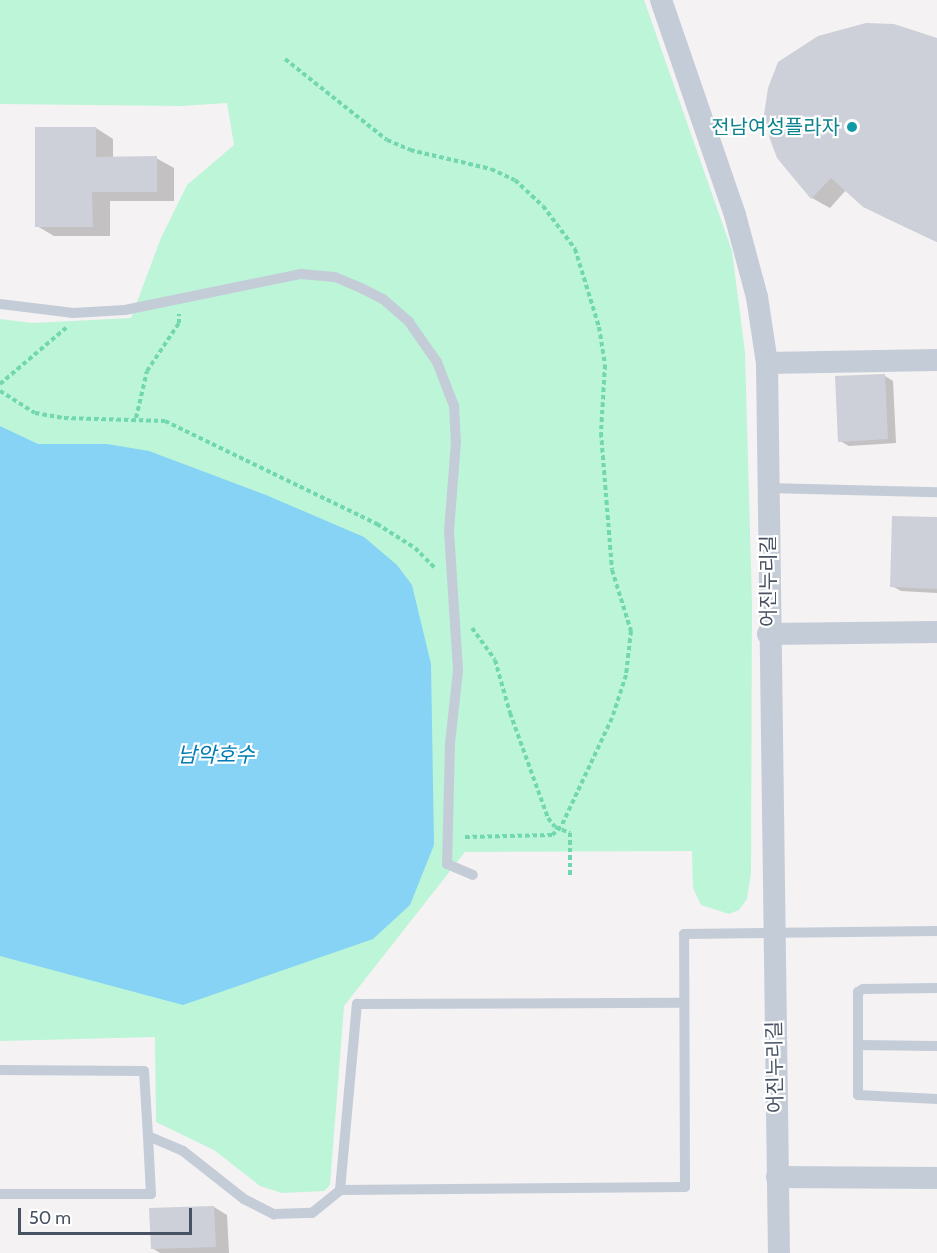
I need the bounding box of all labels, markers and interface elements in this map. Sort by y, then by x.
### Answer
place label: 전남여성플라자 [711,115,840,139]
marker: 전남여성플라자 [845,120,859,134]
street label: 어진누리길 [756,535,780,627]
water label: 남악호수 [177,742,255,768]
street label: 어진누리길 [762,1021,788,1113]
scale bar [21,1196,195,1234]
text: 50 m [29,1207,71,1229]

